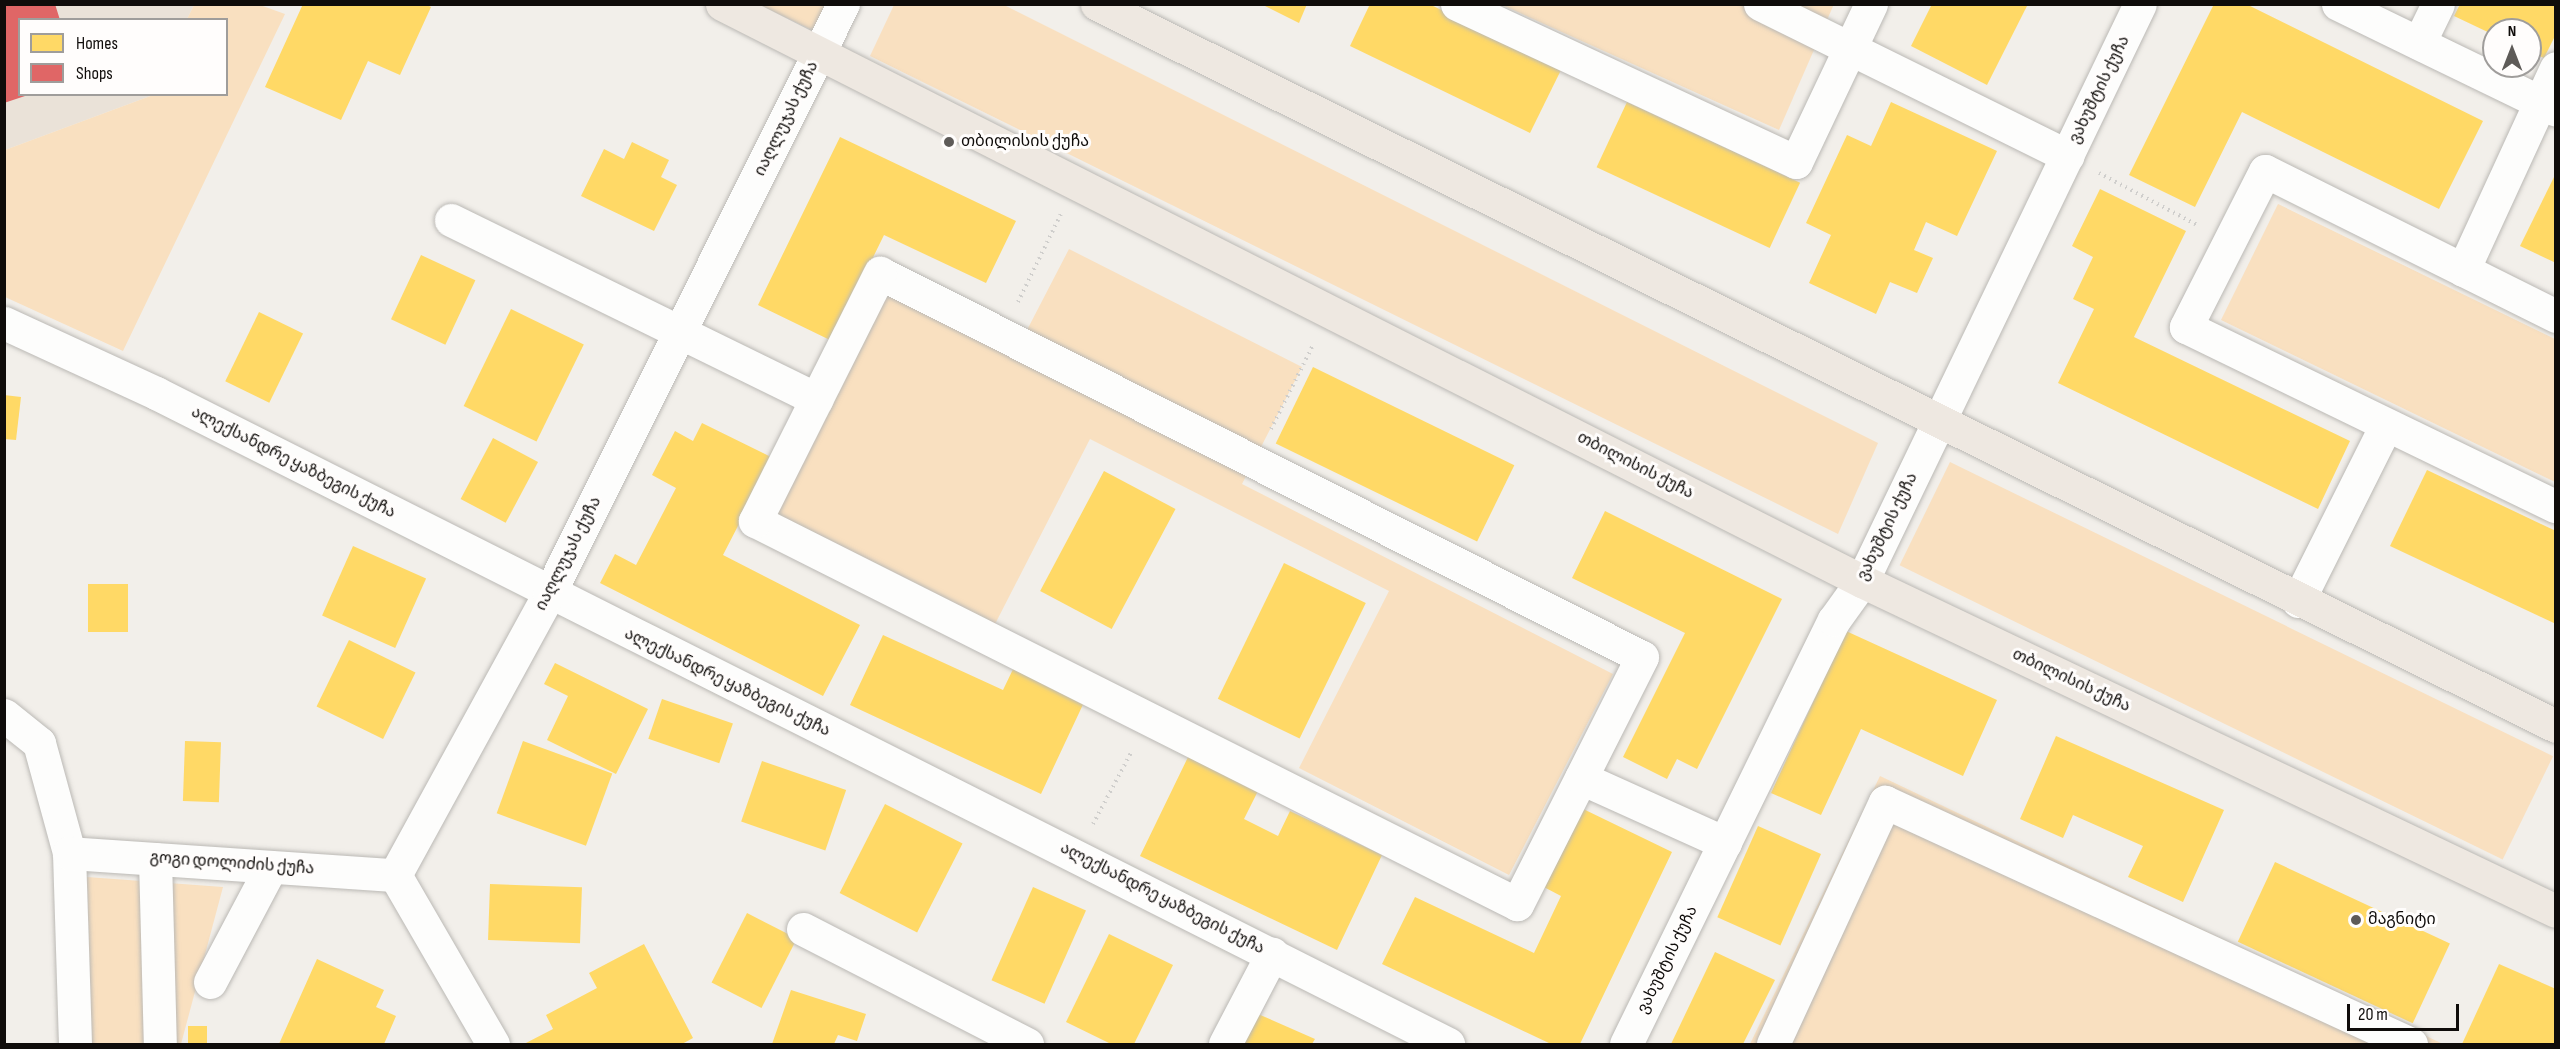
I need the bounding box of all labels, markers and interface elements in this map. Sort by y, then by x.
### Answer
legend [18,18,228,96]
north arrow [2482,18,2542,78]
text: N [2508,22,2516,41]
text: Homes [76,33,118,54]
street label: ვახუშტის ქუჩა [2066,33,2134,147]
street label: იაღლუჯას ქუჩა [751,59,823,179]
text: Shops [76,63,113,84]
place label: თბილისის ქუჩა [961,132,1089,152]
marker: თბილისის ქუჩა [942,135,956,149]
street label: ალექსანდრე ყაზბეგის ქუჩა [188,403,398,523]
street label: თბილისის ქუჩა [1574,428,1696,504]
street label: ვახუშტის ქუჩა [1854,470,1922,584]
street label: იაღლუჯას ქუჩა [532,494,606,614]
street label: ალექსანდრე ყაზბეგის ქუჩა [621,625,833,741]
street label: თბილისის ქუჩა [2009,645,2133,717]
street label: ალექსანდრე ყაზბეგის ქუჩა [1057,839,1267,959]
street label: გოგი დოლიძის ქუჩა [149,849,315,879]
street label: ვახუშტის ქუჩა [1634,903,1702,1017]
place label: მაგნიტი [2368,910,2436,930]
marker: მაგნიტი [2349,913,2363,927]
scale bar [2350,992,2462,1030]
text: 20 m [2358,1004,2388,1025]

